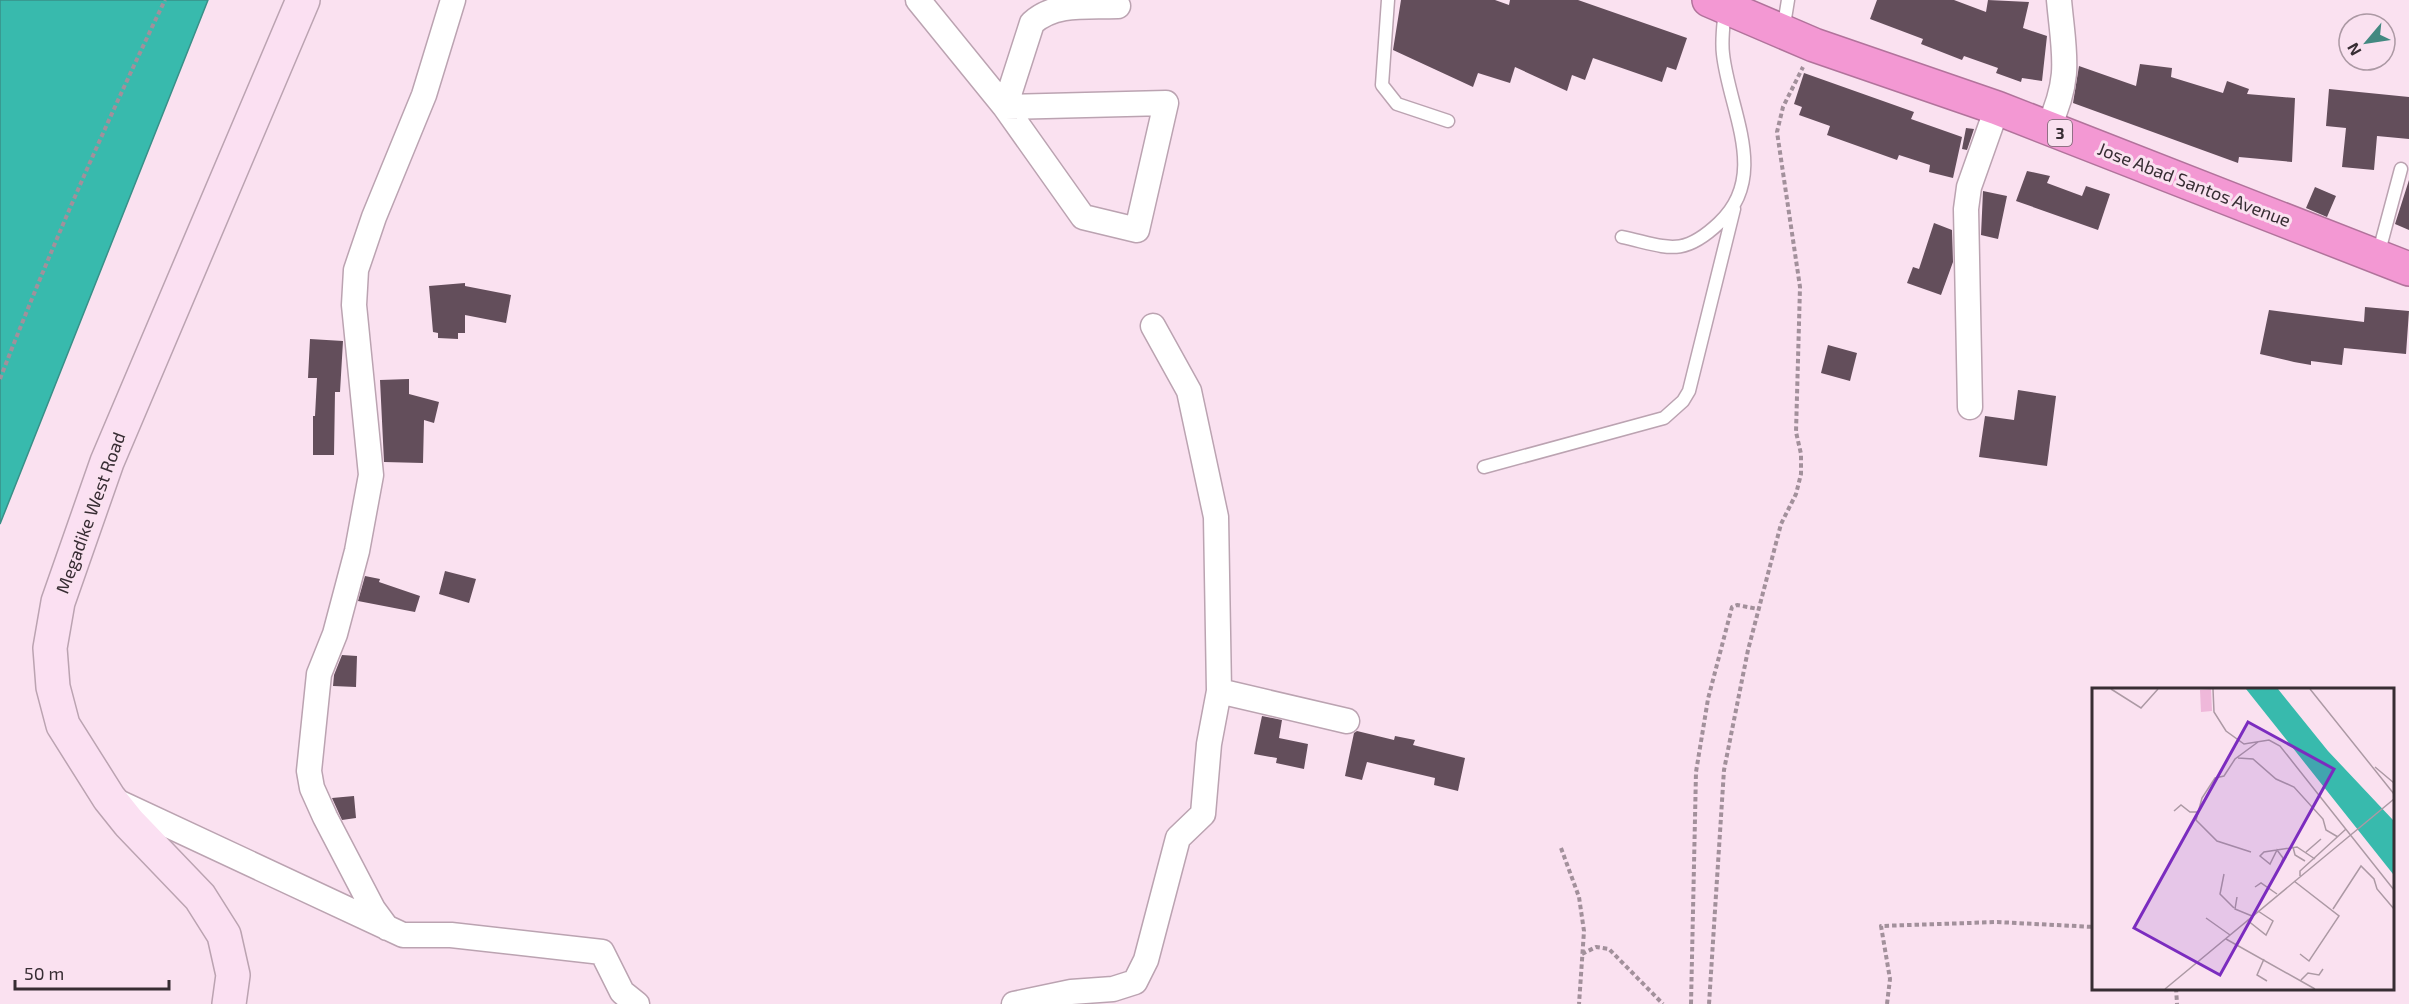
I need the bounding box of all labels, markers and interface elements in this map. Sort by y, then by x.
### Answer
north arrow [2337,12,2397,72]
text: N [2342,40,2365,59]
road number: 3 [2048,120,2072,146]
street label: Jose Abad Santos Avenue [2095,137,2294,231]
street label: Megadike West Road [51,429,130,596]
inset map [2092,688,2394,989]
scale bar [15,953,170,991]
text: 50 m [24,962,64,984]

